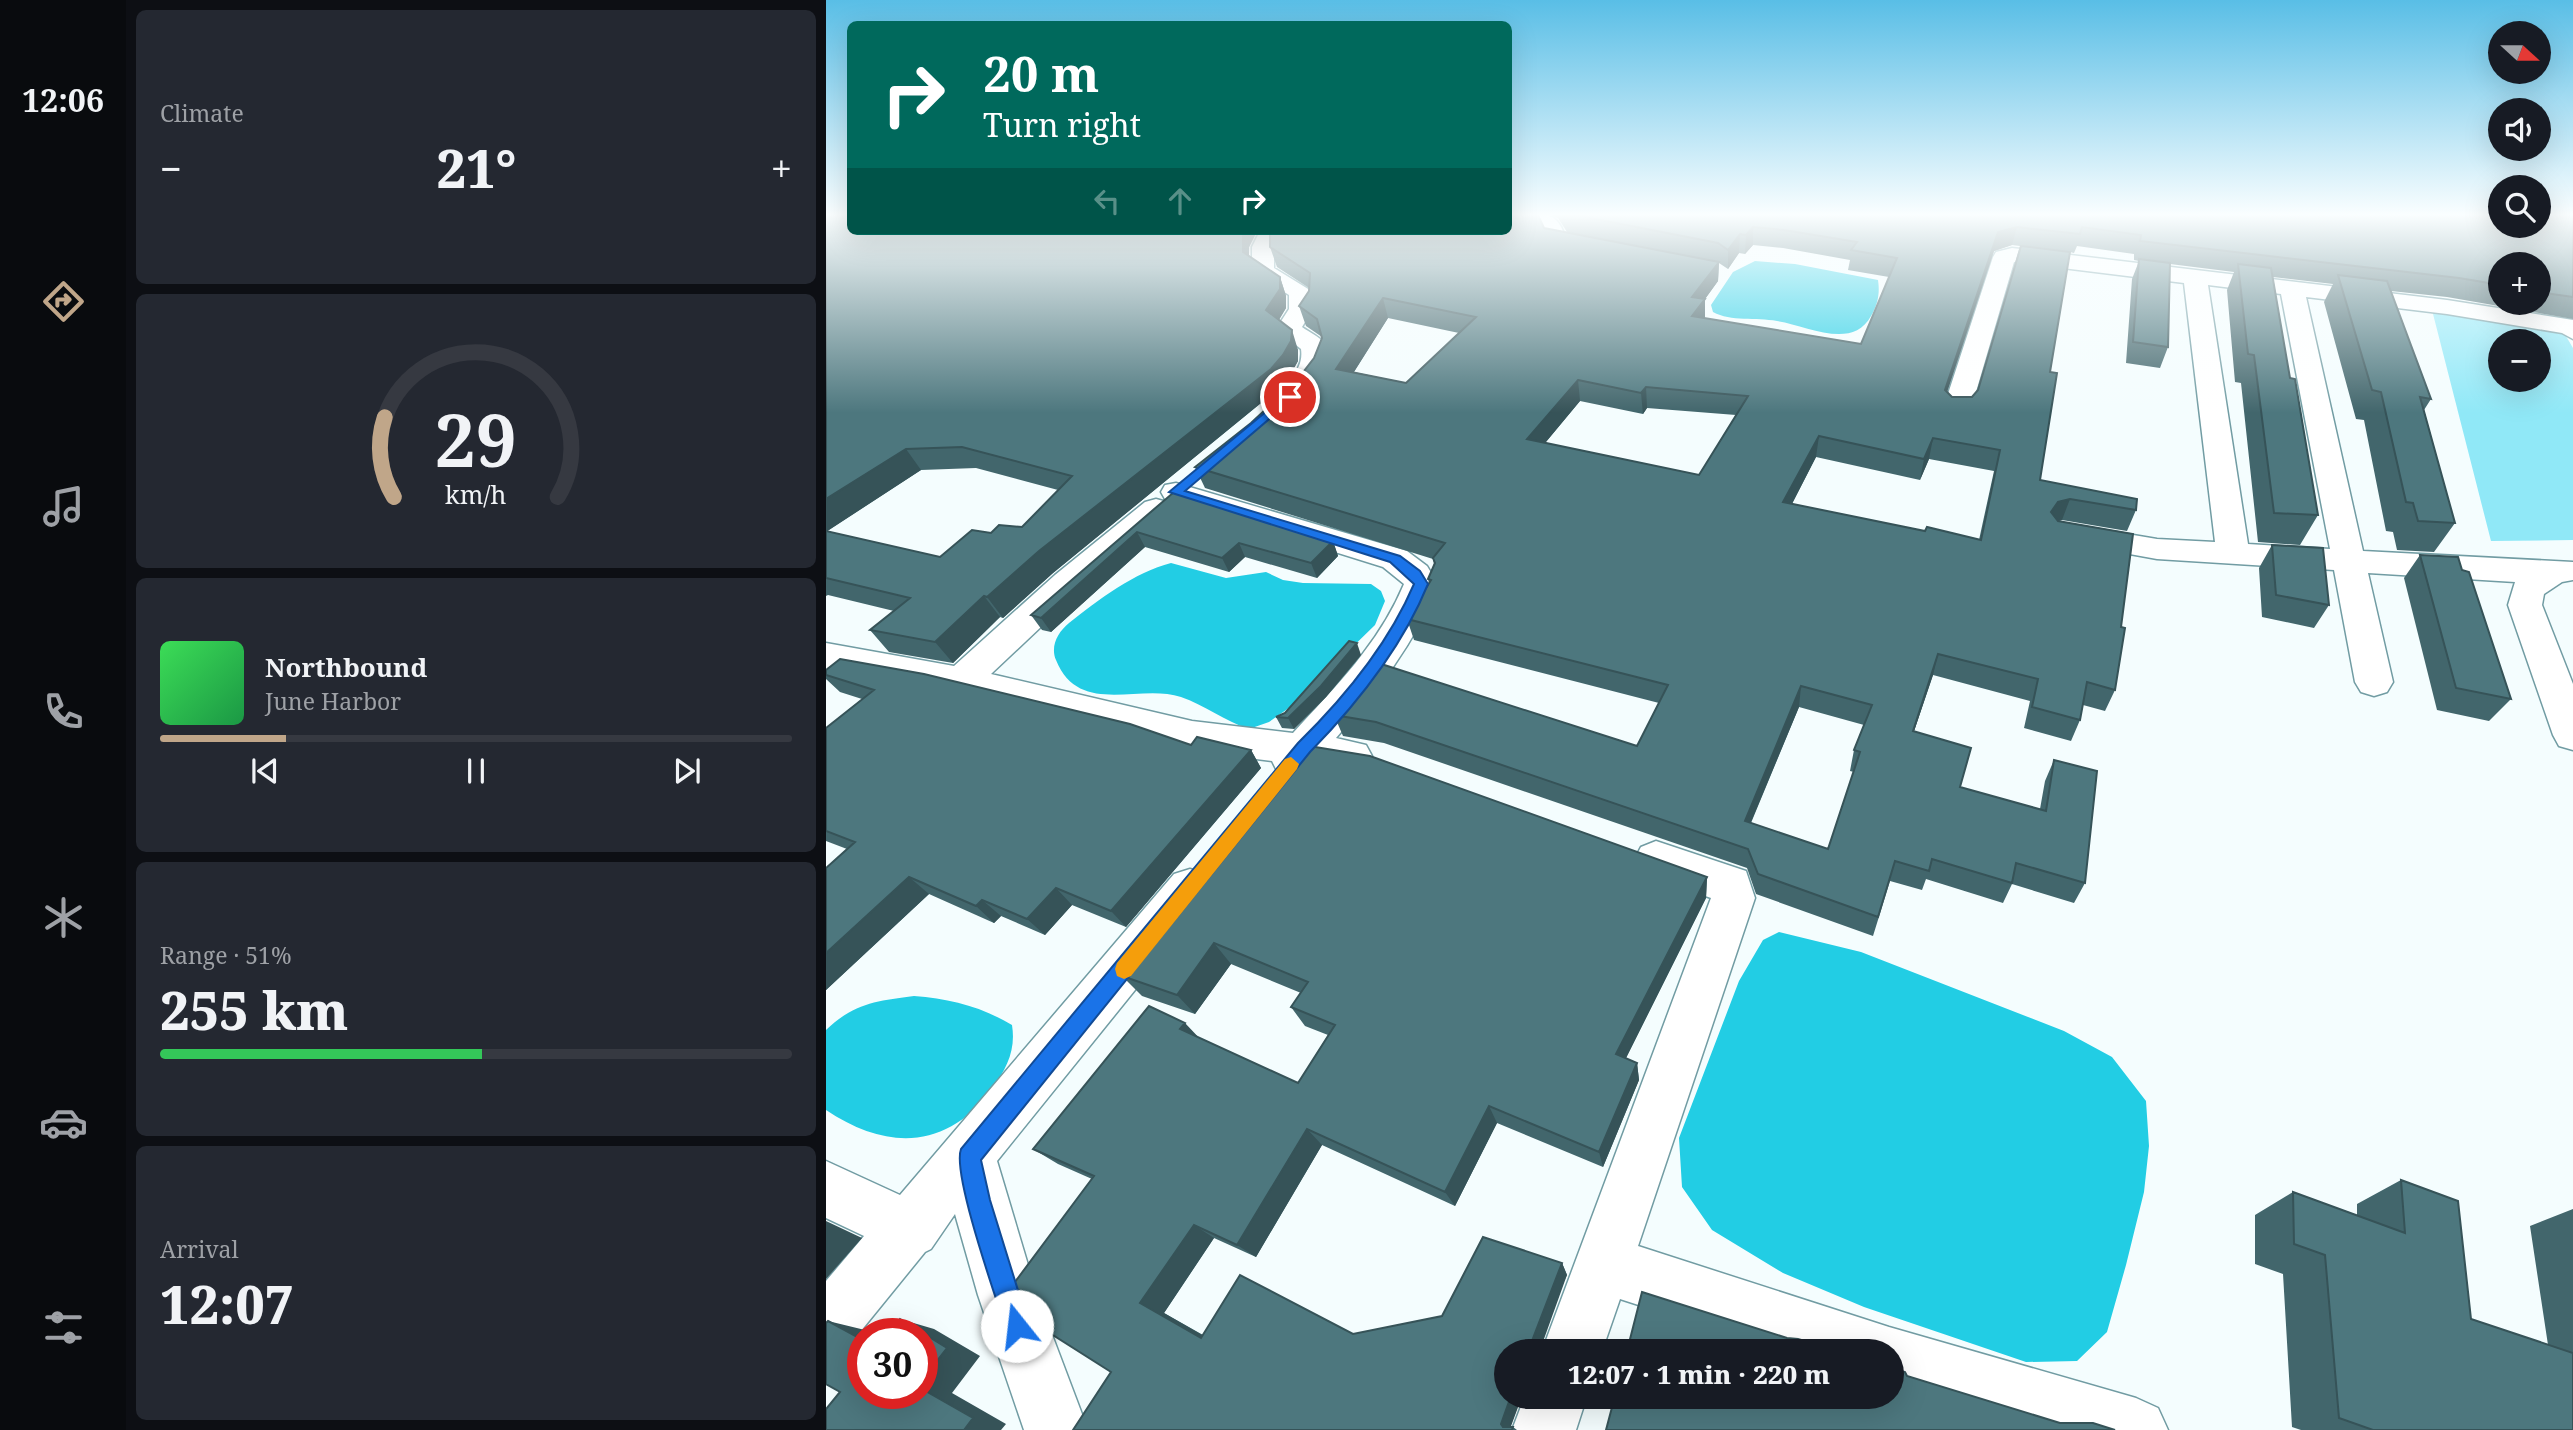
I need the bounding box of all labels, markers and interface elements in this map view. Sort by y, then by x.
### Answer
north arrow [2488,21,2552,84]
map controls [2488,21,2551,392]
text: 20 m [983,40,1099,106]
icon: right [868,49,959,140]
text: 12:06 [22,78,104,121]
text: Climate [160,97,244,129]
button: sound [2488,98,2551,161]
text: Turn right [983,103,1141,146]
text: 21° [436,132,516,203]
text: − [160,142,182,194]
text: + [771,142,792,194]
button: search [2488,175,2551,238]
icon: left [1088,182,1126,220]
icon: ahead [1161,182,1199,220]
icon: right [1234,182,1272,220]
button: + [2488,252,2551,315]
icon: directions [39,277,88,326]
button: − [2488,329,2551,392]
pin [1260,367,1320,427]
icon: arrive [1271,378,1309,416]
text: 29 [435,389,517,488]
text: km/h [445,477,507,511]
icon: music [39,482,88,531]
text: Northbound [265,649,427,685]
text: June Harbor [265,685,401,717]
icon: phone [39,687,88,736]
icon: previous [246,752,284,790]
icon: pause [457,752,495,790]
icon: next [668,752,706,790]
icon: climate [39,893,88,942]
text: Range · 51% [160,939,292,971]
text: 255 km [160,974,348,1045]
icon: car [39,1098,88,1147]
text: Arrival [160,1233,239,1265]
text: 12:07 [160,1268,294,1339]
position arrow [980,1289,1054,1363]
icon: filters [39,1303,88,1352]
speed limit sign: 30 [847,1318,938,1409]
text: 12:07 · 1 min · 220 m [1568,1356,1830,1392]

